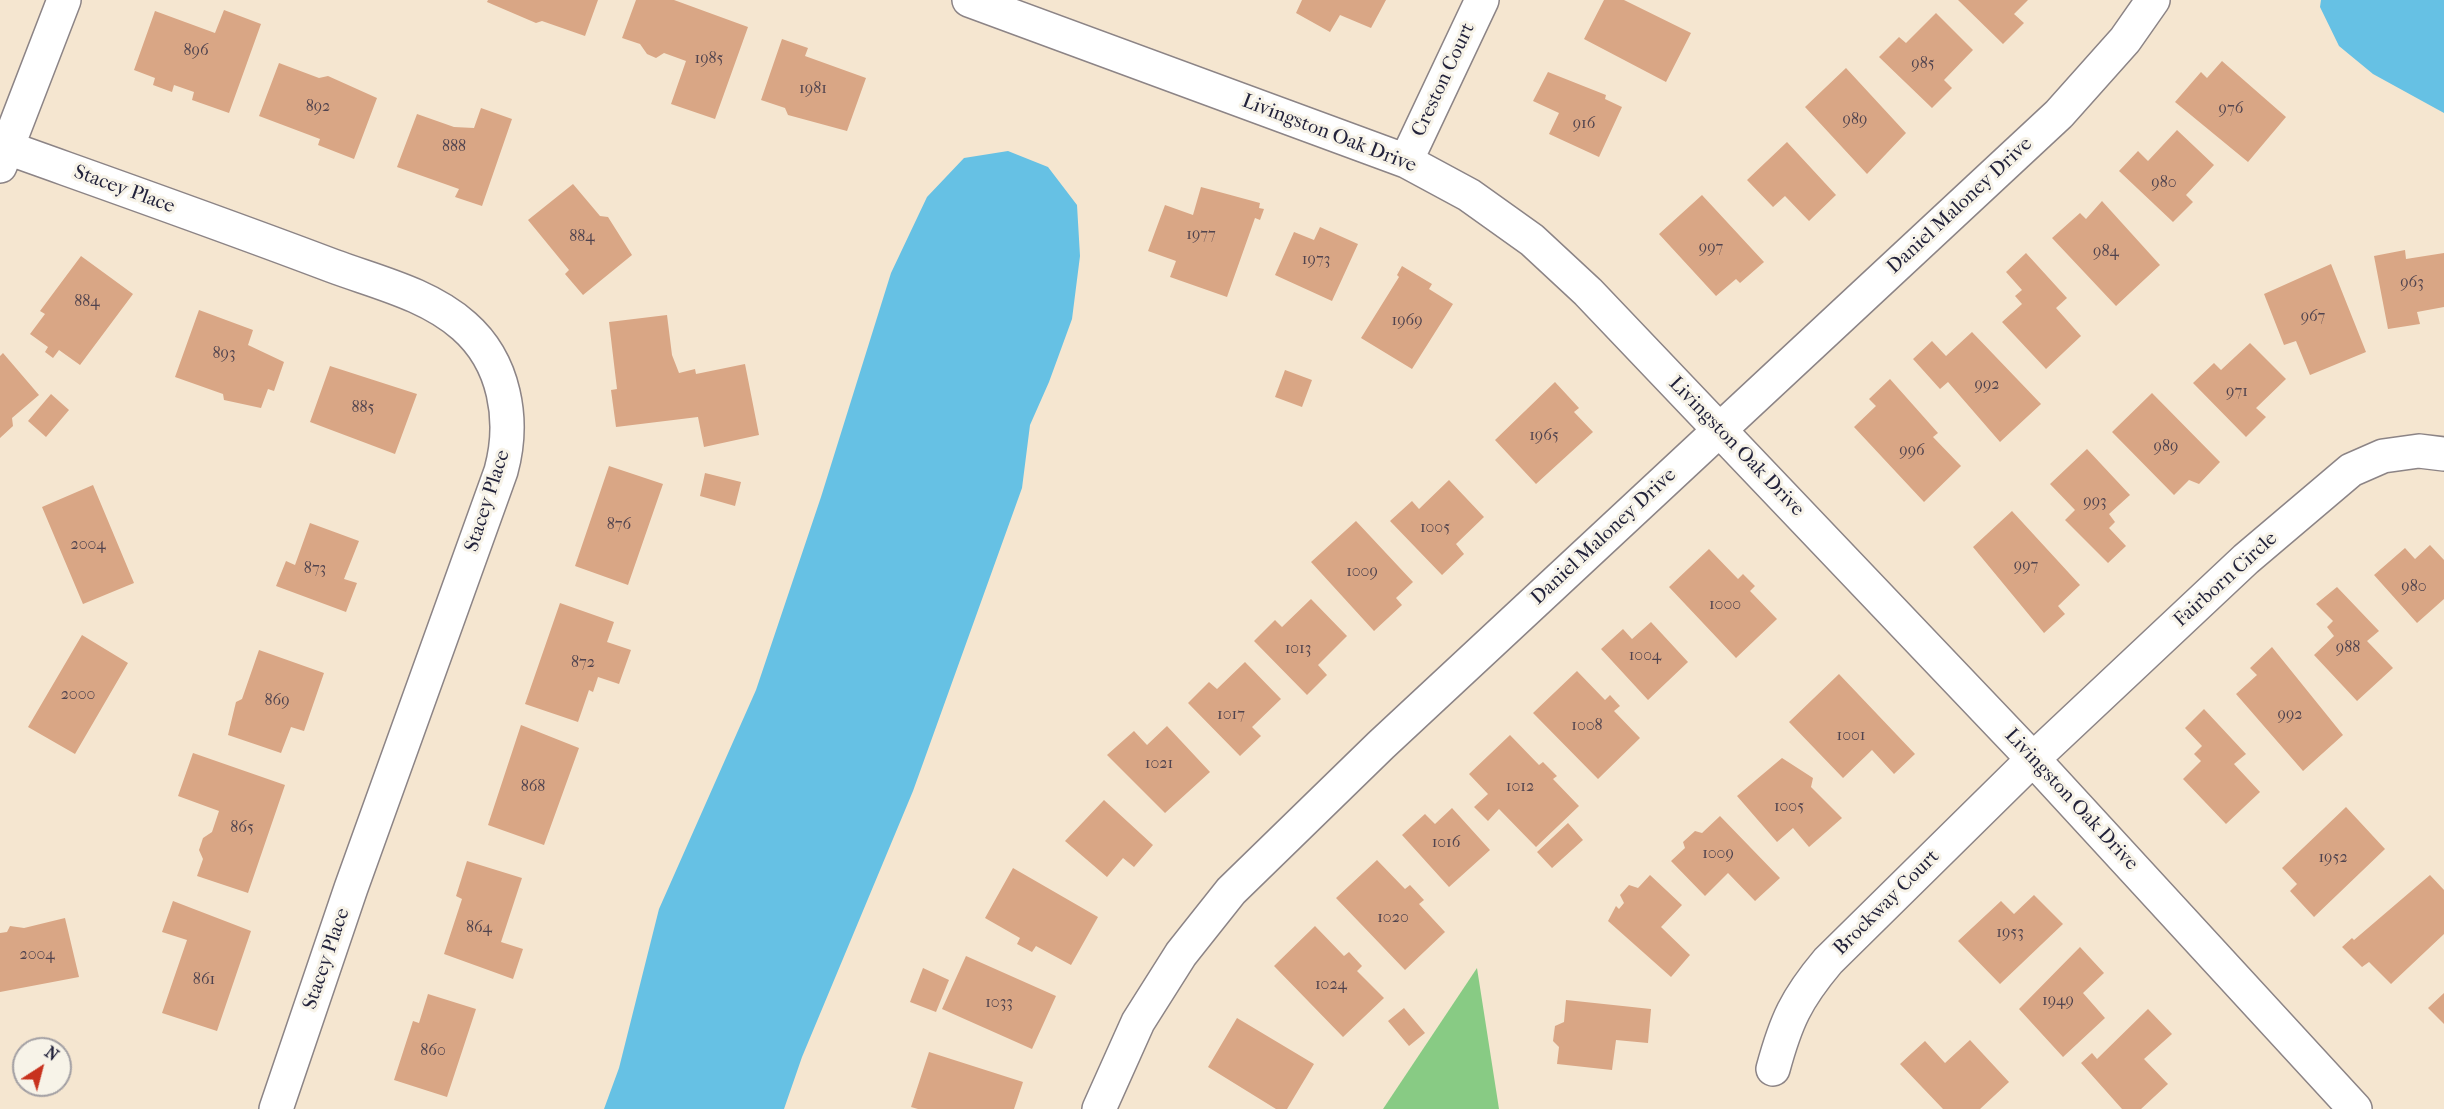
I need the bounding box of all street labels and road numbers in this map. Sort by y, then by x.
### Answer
street label: Creston Court [1407,19,1481,141]
street label: Livingston Oak Drive [1238,90,1420,178]
street label: Daniel Maloney Drive [1883,133,2037,279]
street label: Stacey Place [70,161,178,219]
street label: Livingston Oak Drive [1663,372,1809,522]
street label: Stacey Place [460,447,516,555]
street label: Daniel Maloney Drive [1527,464,1681,610]
street label: Fairborn Circle [2169,527,2283,633]
street label: Livingston Oak Drive [1999,724,2143,876]
street label: Brockway Court [1829,845,1945,961]
street label: Stacey Place [298,905,356,1013]

